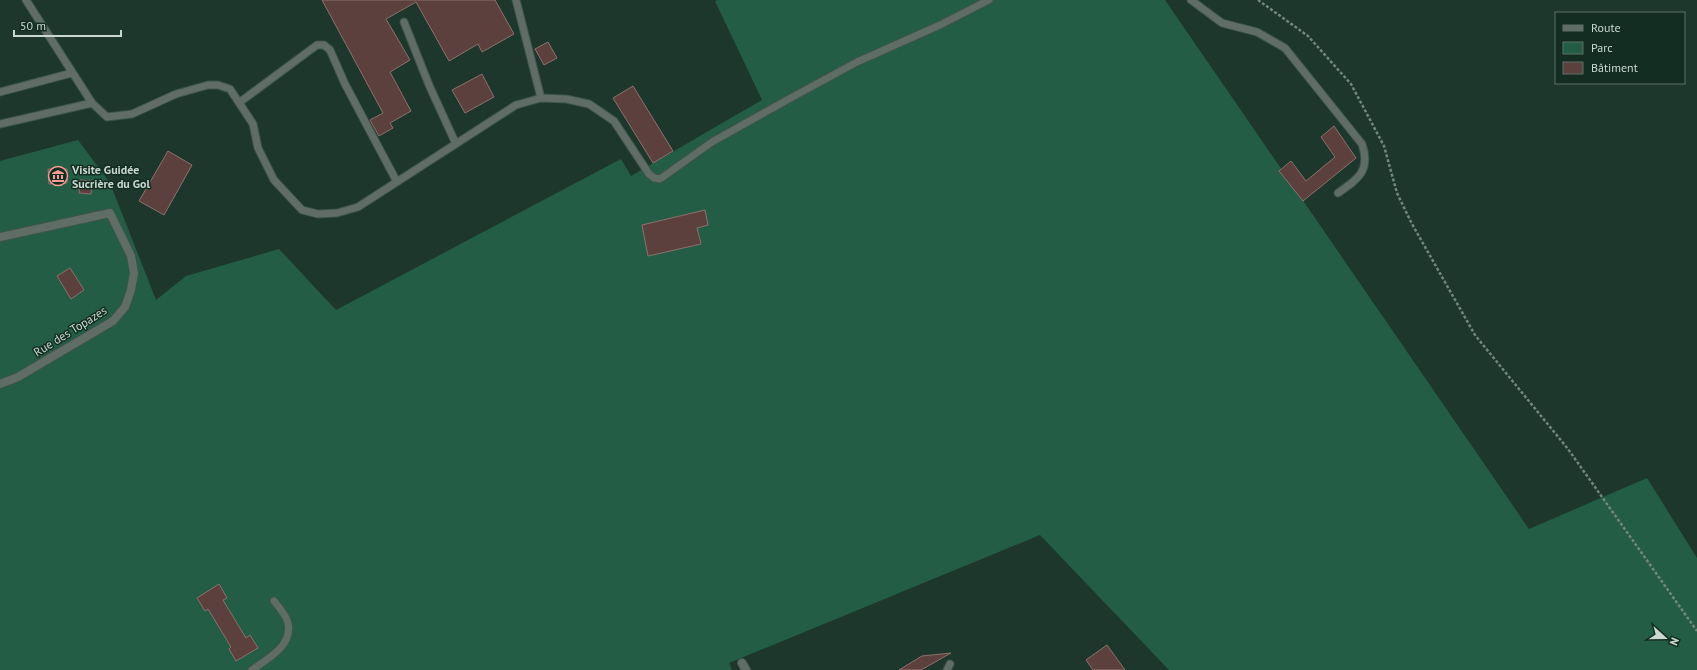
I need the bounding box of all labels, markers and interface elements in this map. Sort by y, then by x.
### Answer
scale bar [14,12,121,38]
legend [1555,12,1685,84]
text: 50 m [20,18,46,33]
text: Route [1591,20,1621,35]
text: Parc [1591,40,1613,55]
text: Bâtiment [1591,60,1638,75]
place label: Visite Guidée Sucrière du Gol [71,162,150,191]
museum icon: Visite Guidée Sucrière du Gol [47,165,69,187]
street label: Rue des Topazes [31,303,109,359]
north arrow [1645,618,1685,658]
text: N [1667,636,1682,647]

